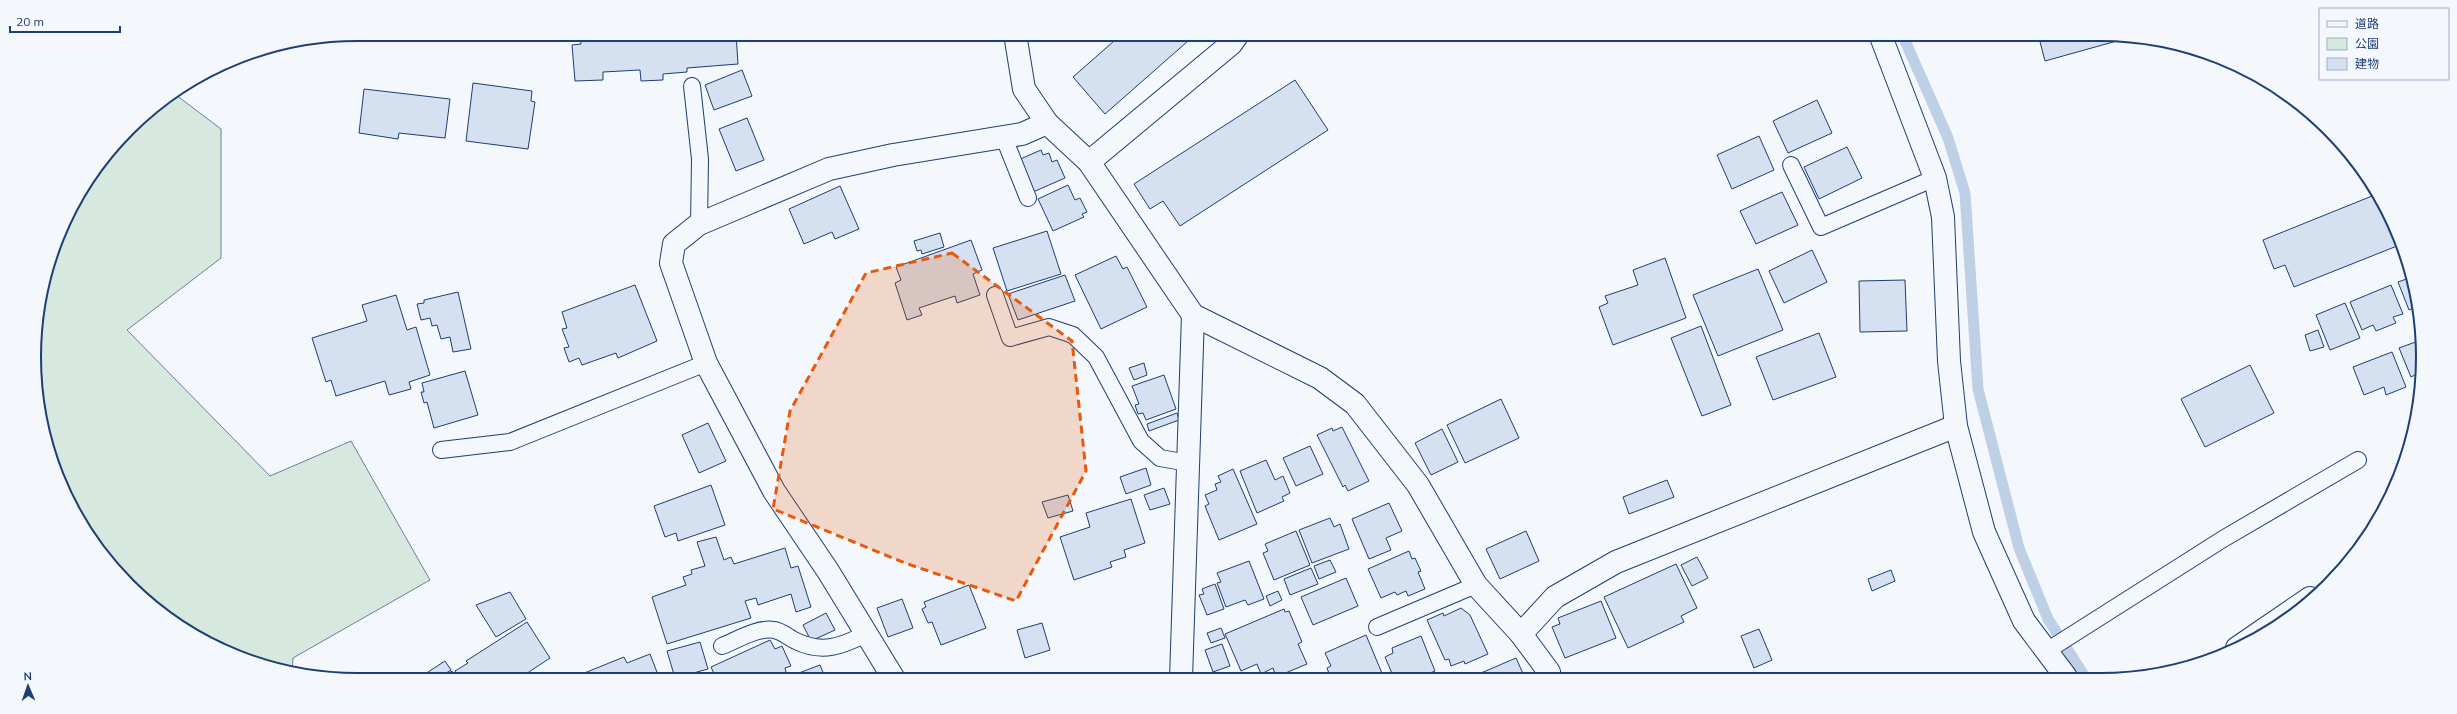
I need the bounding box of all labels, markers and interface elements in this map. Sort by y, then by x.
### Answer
scale bar [10,8,120,34]
legend [2319,8,2449,80]
text: 20 m [16,14,44,29]
text: 道路 [2355,16,2379,31]
text: 公園 [2355,36,2379,51]
text: 建物 [2355,56,2379,71]
north arrow [8,666,48,706]
text: N [23,669,32,683]

